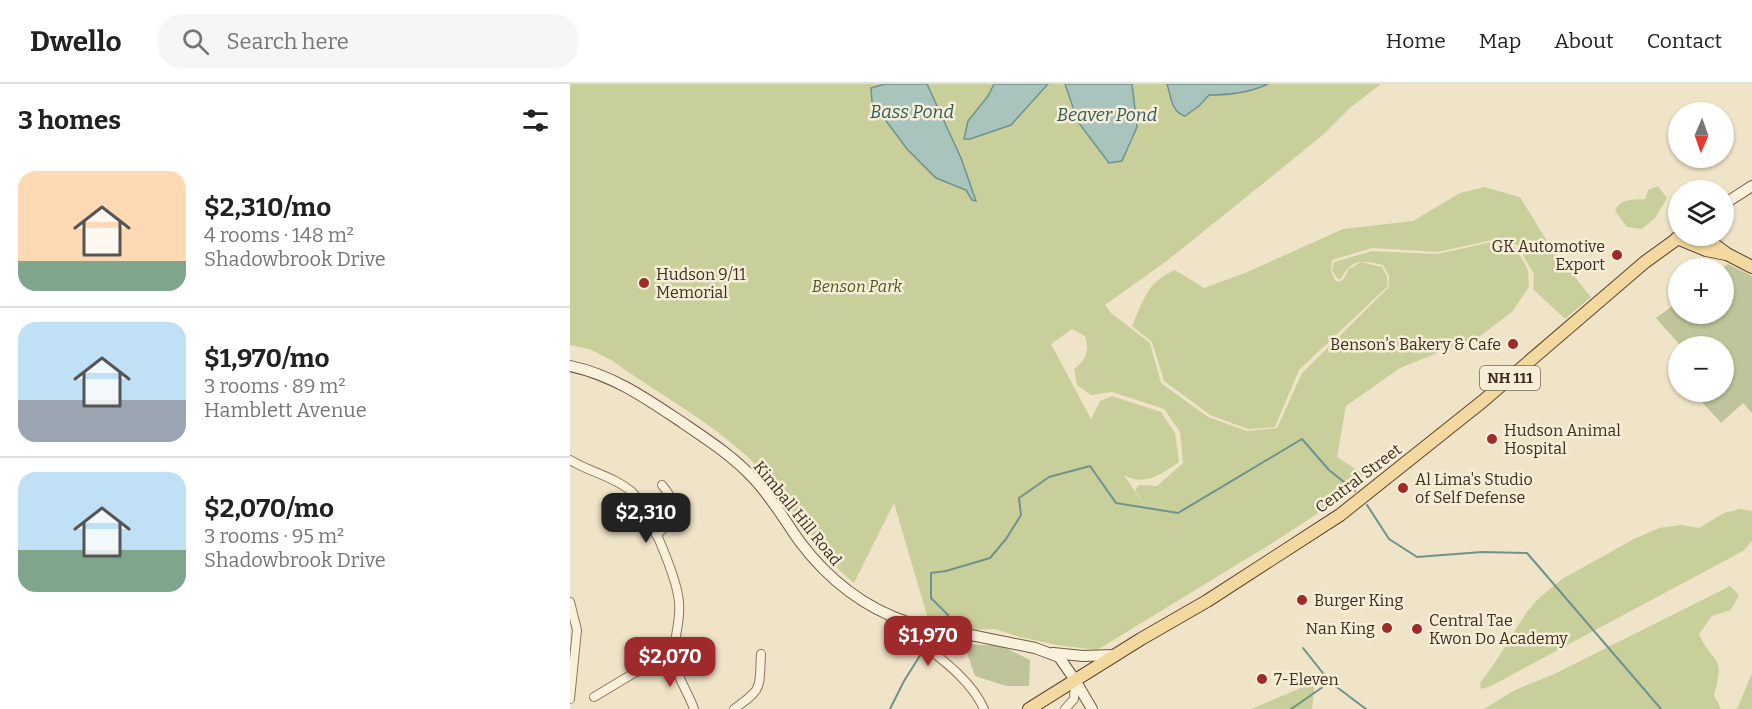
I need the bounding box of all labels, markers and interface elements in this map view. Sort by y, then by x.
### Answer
search box [158,14,578,68]
text: Dwello [30,25,122,58]
icon: search [179,25,212,58]
text: Search here [227,28,349,55]
text: Home [1386,28,1446,54]
text: Map [1479,28,1521,54]
text: About [1554,28,1614,54]
text: Contact [1647,28,1722,54]
water label: Bass Pond [870,101,954,123]
north arrow [1668,102,1734,168]
map controls [1668,102,1734,402]
icon: filters [519,104,552,137]
water label: Beaver Pond [1057,104,1158,126]
text: 3 homes [18,105,121,136]
button: layers [1668,180,1734,246]
text: $2,310/mo [204,192,331,223]
icon: home [66,195,138,267]
text: 4 rooms · 148 m² [204,223,354,247]
place label: GK Automotive Export [1491,237,1605,274]
text: Shadowbrook Drive [204,247,386,271]
marker: GK Automotive Export [1610,248,1624,262]
button: + [1668,258,1734,324]
place label: Hudson 9/11 Memorial [656,265,746,302]
marker: Hudson 9/11 Memorial [637,276,651,290]
park label: Benson Park [812,277,902,296]
place label: Benson's Bakery & Cafe [1330,335,1501,354]
button: − [1668,336,1734,402]
marker: Benson's Bakery & Cafe [1506,337,1520,351]
text: $1,970/mo [204,343,330,374]
icon: home [66,346,138,418]
road number: NH 111 [1480,366,1540,390]
text: 3 rooms · 89 m² [204,374,346,398]
text: Hamblett Avenue [204,398,367,422]
place label: Hudson Animal Hospital [1504,421,1621,458]
marker: Hudson Animal Hospital [1485,432,1499,446]
street label: Central Street [1312,440,1405,517]
street label: Kimball Hill Road [750,457,846,570]
place label: Al Lima's Studio of Self Defense [1415,470,1533,507]
marker: Al Lima's Studio of Self Defense [1396,481,1410,495]
text: $2,070/mo [204,493,334,524]
pin: $2,310 [597,493,695,544]
icon: home [66,496,138,568]
text: $2,310 [615,500,677,524]
text: 3 rooms · 95 m² [204,524,344,548]
text: Shadowbrook Drive [204,548,386,572]
place label: Burger King [1314,591,1403,610]
marker: Burger King [1295,593,1309,607]
place label: Central Tae Kwon Do Academy [1429,611,1568,648]
pin: $1,970 [879,616,977,667]
place label: Nan King [1306,619,1375,638]
marker: Nan King [1380,621,1394,635]
marker: Central Tae Kwon Do Academy [1410,622,1424,636]
text: $1,970 [898,623,958,647]
pin: $2,070 [621,637,719,688]
text: $2,070 [638,644,702,668]
place label: 7-Eleven [1274,670,1339,689]
marker: 7-Eleven [1255,672,1269,686]

